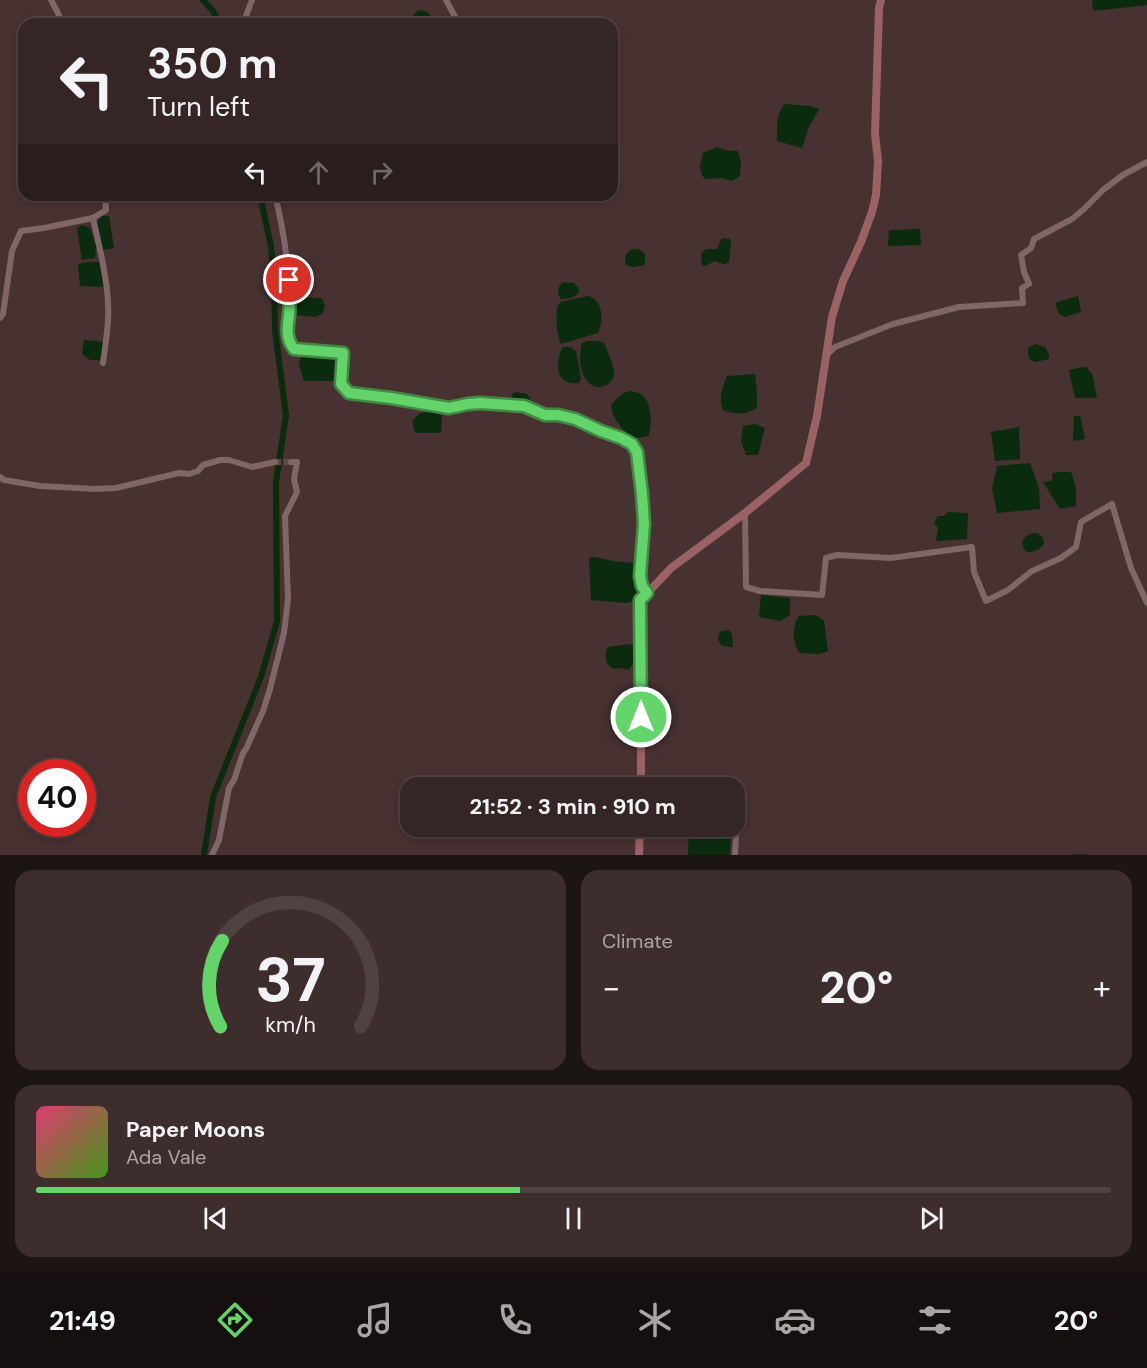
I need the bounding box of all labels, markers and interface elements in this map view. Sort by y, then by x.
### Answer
text: 350 m [147,36,277,91]
icon: left [48,42,126,120]
text: Turn left [147,89,250,124]
icon: left [239,156,272,189]
icon: ahead [302,156,335,189]
icon: right [365,156,398,189]
pin [263,254,314,305]
icon: arrive [272,263,305,296]
position arrow [609,685,673,749]
speed limit sign: 40 [18,759,96,837]
text: 21:52 · 3 min · 910 m [469,792,676,821]
text: Climate [602,928,673,954]
text: 37 [255,939,326,1020]
text: 20° [820,958,893,1017]
text: − [602,966,620,1009]
text: + [1093,966,1111,1009]
text: km/h [265,1011,316,1039]
text: Paper Moons [126,1115,265,1144]
text: Ada Vale [126,1144,206,1170]
icon: previous [199,1202,232,1235]
icon: pause [557,1202,590,1235]
icon: next [915,1202,948,1235]
icon: directions [214,1299,256,1341]
icon: music [354,1299,396,1341]
icon: phone [494,1299,536,1341]
icon: climate [634,1299,676,1341]
icon: car [774,1299,816,1341]
icon: filters [914,1299,956,1341]
text: 21:49 [49,1303,116,1338]
text: 20° [1054,1303,1098,1338]

